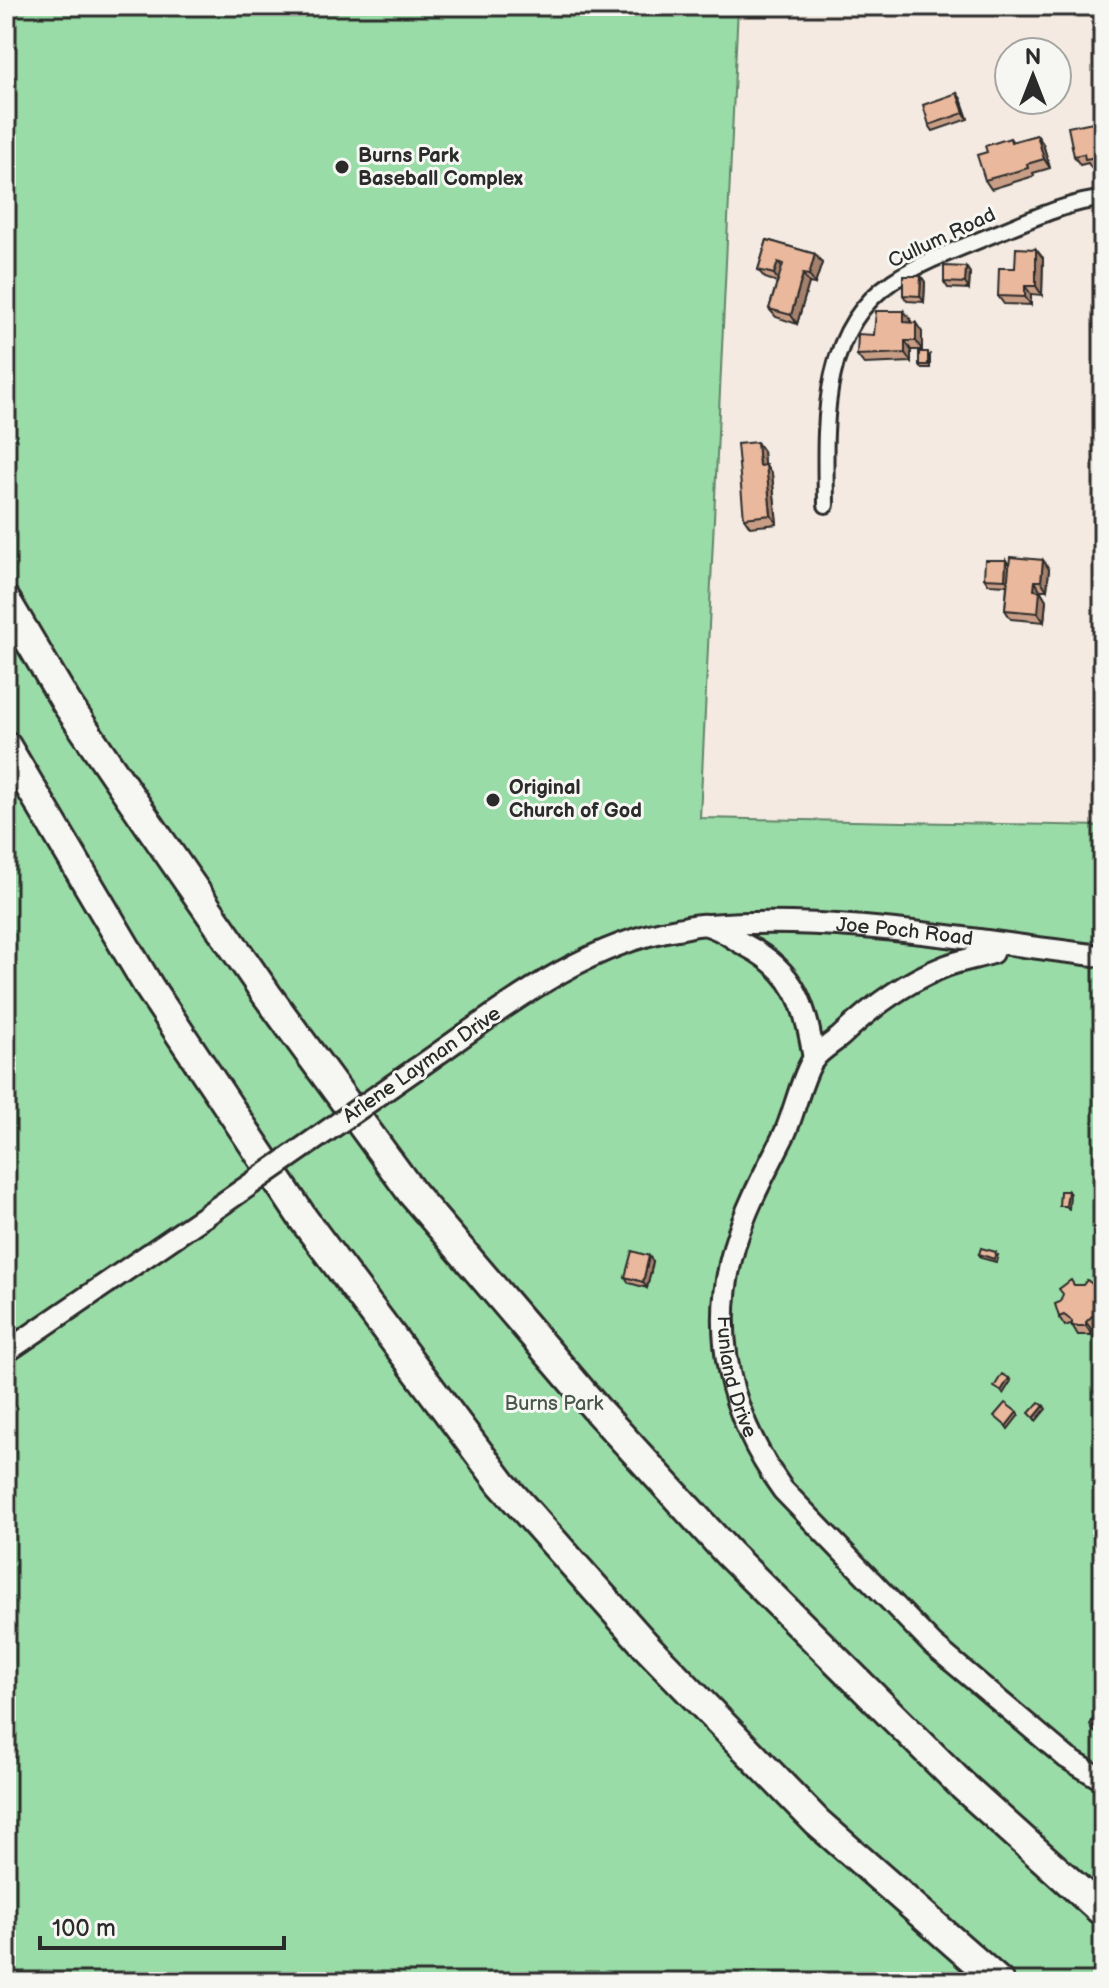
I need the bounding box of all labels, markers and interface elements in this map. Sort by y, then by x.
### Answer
north arrow [993,36,1073,116]
text: N [1025,44,1041,71]
place label: Burns Park Baseball Complex [358,144,523,191]
marker: Burns Park Baseball Complex [333,158,351,176]
street label: Cullum Road [884,203,1000,273]
place label: Original Church of God [509,776,642,823]
marker: Original Church of God [484,791,502,809]
street label: Joe Poch Road [835,913,974,951]
street label: Arlene Layman Drive [339,1001,506,1128]
street label: Funland Drive [712,1316,762,1442]
park label: Burns Park [505,1392,604,1416]
scale bar [40,1900,284,1950]
text: 100 m [52,1914,116,1943]

